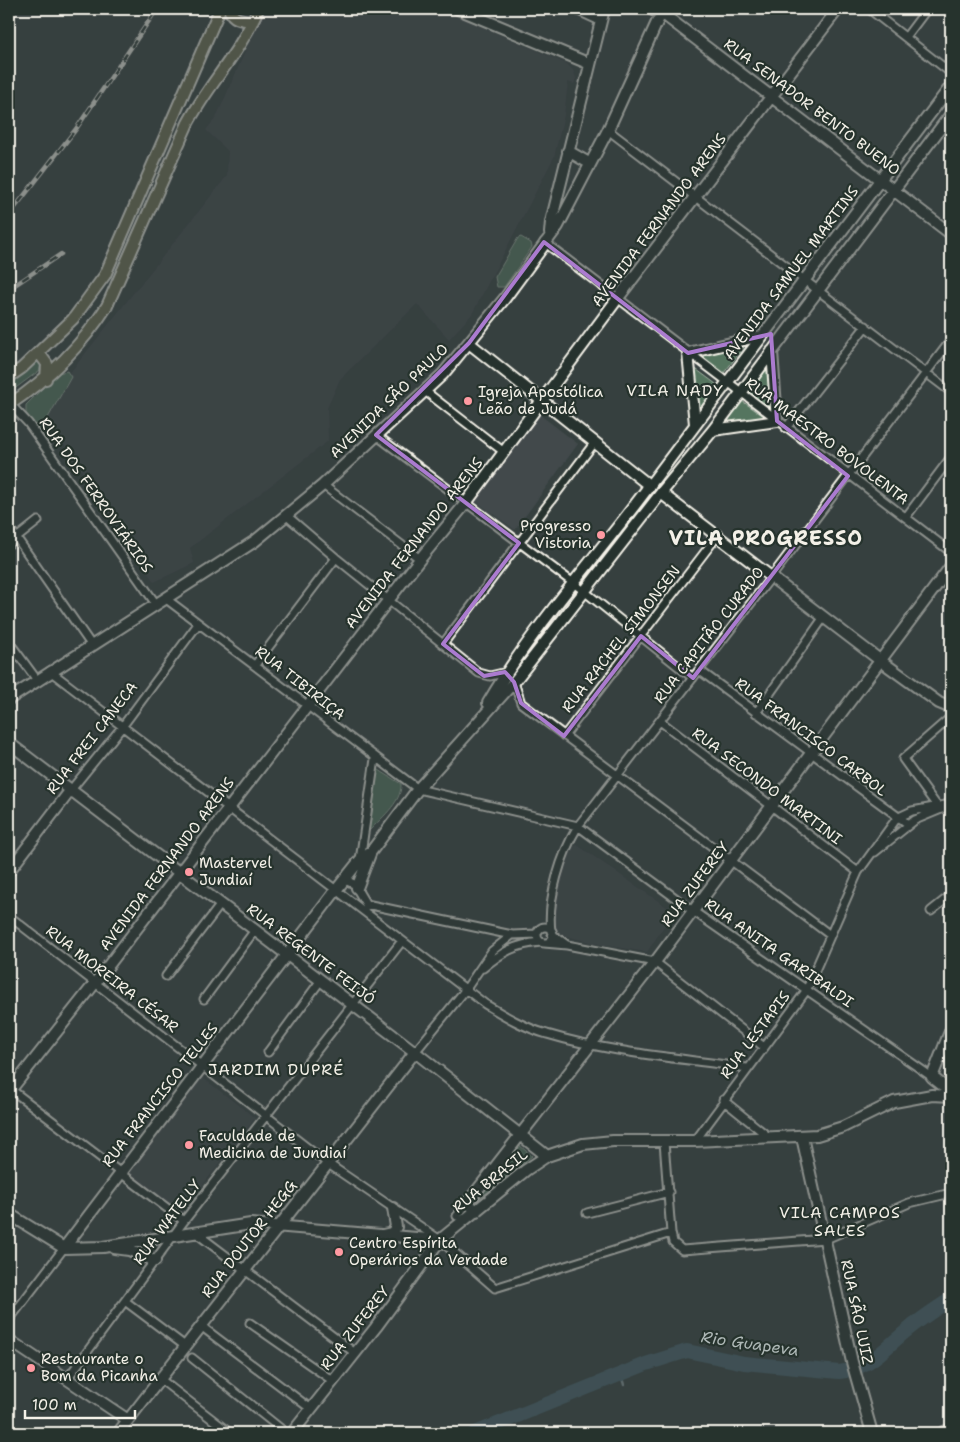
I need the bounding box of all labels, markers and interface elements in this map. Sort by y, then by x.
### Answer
street label: RUA SENADOR BENTO BUENO [720,34,904,180]
street label: AVENIDA FERNANDO ARENS [587,129,731,311]
street label: AVENIDA SAMUEL MARTINS [719,182,863,364]
street label: AVENIDA SÃO PAULO [324,338,453,463]
street label: RUA MAESTRO BOVOLENTA [741,373,913,509]
district label: VILA NADY [626,380,724,401]
place label: Igreja Apostólica Leão de Judá [478,382,604,419]
marker: Igreja Apostólica Leão de Judá [462,395,474,407]
street label: RUA DOS FERROVIÁRIOS [35,413,158,577]
street label: AVENIDA FERNANDO ARENS [341,453,487,633]
place label: Progresso Vistoria [520,516,592,553]
district label: VILA PROGRESSO [669,525,863,551]
marker: Progresso Vistoria [595,529,607,541]
street label: RUA RACHEL SIMONSEN [557,561,685,717]
street label: RUA CAPITÃO CURADO [648,561,769,707]
street label: RUA TIBIRIÇA [251,641,349,725]
street label: RUA FRANCISCO CARBOL [731,673,891,801]
street label: RUA FREI CANECA [42,678,142,798]
street label: RUA SECONDO MARTINI [688,723,846,849]
street label: AVENIDA FERNANDO ARENS [95,773,239,955]
street label: RUA ZUFEREY [656,837,734,931]
place label: Mastervel Jundiaí [199,853,272,890]
marker: Mastervel Jundiaí [183,866,195,878]
street label: RUA ANITA GARIBALDI [701,894,857,1012]
street label: RUA REGENTE FEIJÓ [243,898,380,1009]
street label: RUA MOREIRA CÉSAR [42,920,183,1037]
street label: RUA LESTAPIS [715,987,795,1083]
street label: RUA FRANCISCO TELLES [97,1019,223,1171]
district label: JARDIM DUPRÉ [208,1059,344,1080]
place label: Faculdade de Medicina de Jundiaí [199,1126,347,1163]
marker: Faculdade de Medicina de Jundiaí [183,1139,195,1151]
street label: RUA BRASIL [448,1145,532,1217]
street label: RUA WATELLY [128,1175,206,1269]
street label: RUA DOUTOR HEGG [197,1176,301,1302]
district label: VILA CAMPOS SALES [779,1202,901,1241]
place label: Centro Espírita Operários da Verdade [349,1233,508,1270]
marker: Centro Espírita Operários da Verdade [333,1246,345,1258]
street label: RUA SÃO LUIZ [836,1257,880,1366]
street label: RUA ZUFEREY [316,1282,394,1374]
water label: Rio Guapeva [700,1326,800,1361]
place label: Restaurante o Bom da Picanha [41,1349,158,1386]
marker: Restaurante o Bom da Picanha [25,1362,37,1374]
scale bar [25,1387,135,1419]
text: 100 m [32,1395,77,1415]

